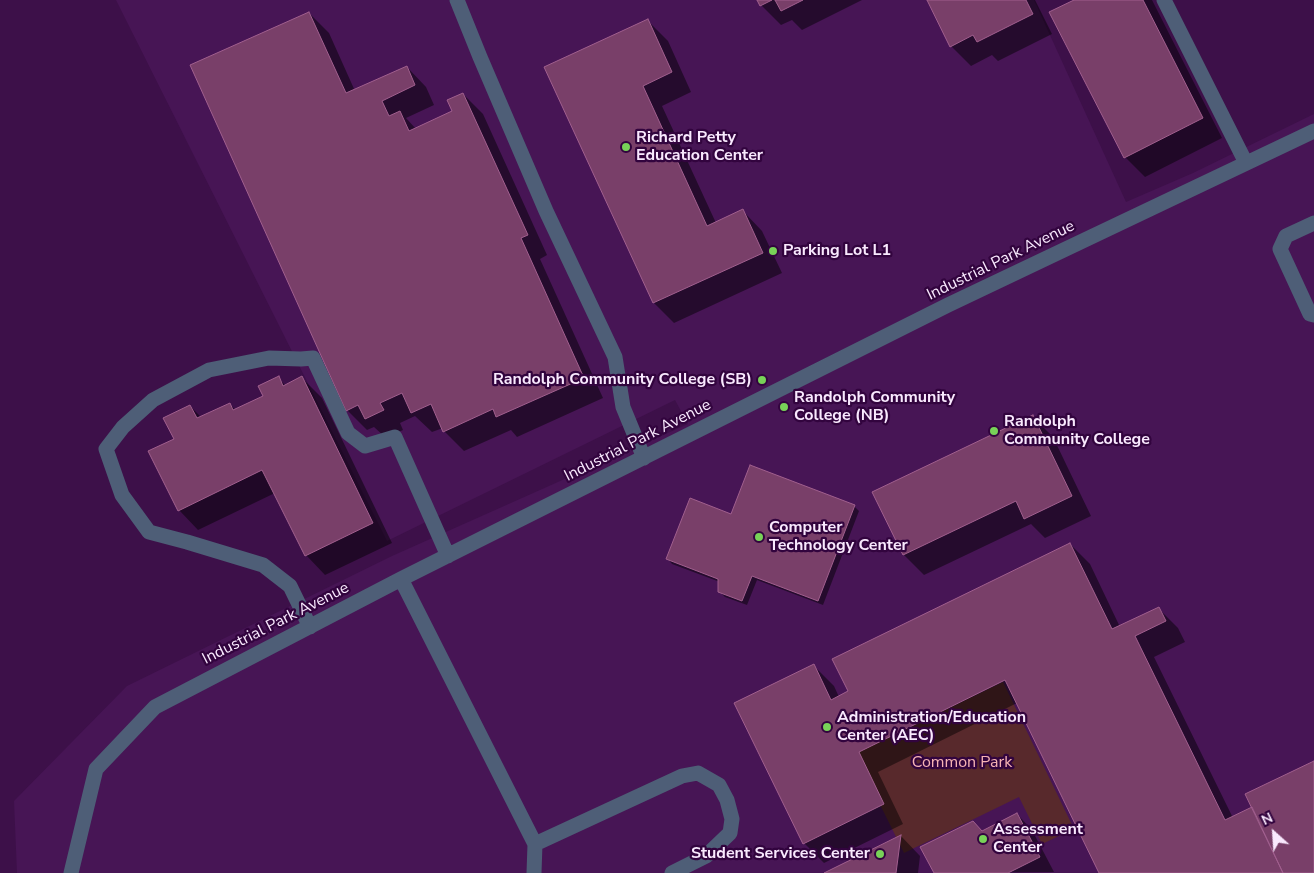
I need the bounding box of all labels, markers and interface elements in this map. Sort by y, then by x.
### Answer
place label: Richard Petty Education Center [636,128,763,166]
marker: Richard Petty Education Center [620,141,632,153]
street label: Industrial Park Avenue [924,217,1078,305]
place label: Parking Lot L1 [783,241,891,261]
marker: Parking Lot L1 [767,245,779,257]
place label: Randolph Community College (SB) [493,370,752,390]
marker: Randolph Community College (SB) [756,374,768,386]
place label: Randolph Community College (NB) [794,388,955,426]
street label: Industrial Park Avenue [561,396,715,486]
marker: Randolph Community College (NB) [778,401,790,413]
place label: Randolph Community College [1004,412,1150,450]
marker: Randolph Community College [988,425,1000,437]
place label: Computer Technology Center [769,518,908,556]
marker: Computer Technology Center [753,531,765,543]
street label: Industrial Park Avenue [199,579,353,669]
place label: Administration/Education Center (AEC) [837,708,1026,746]
marker: Administration/Education Center (AEC) [821,721,833,733]
park label: Common Park [912,753,1012,773]
north arrow [1249,808,1299,858]
text: N [1258,808,1276,830]
place label: Assessment Center [993,820,1083,858]
marker: Assessment Center [977,833,989,845]
place label: Student Services Center [691,844,870,864]
marker: Student Services Center [874,848,886,860]

